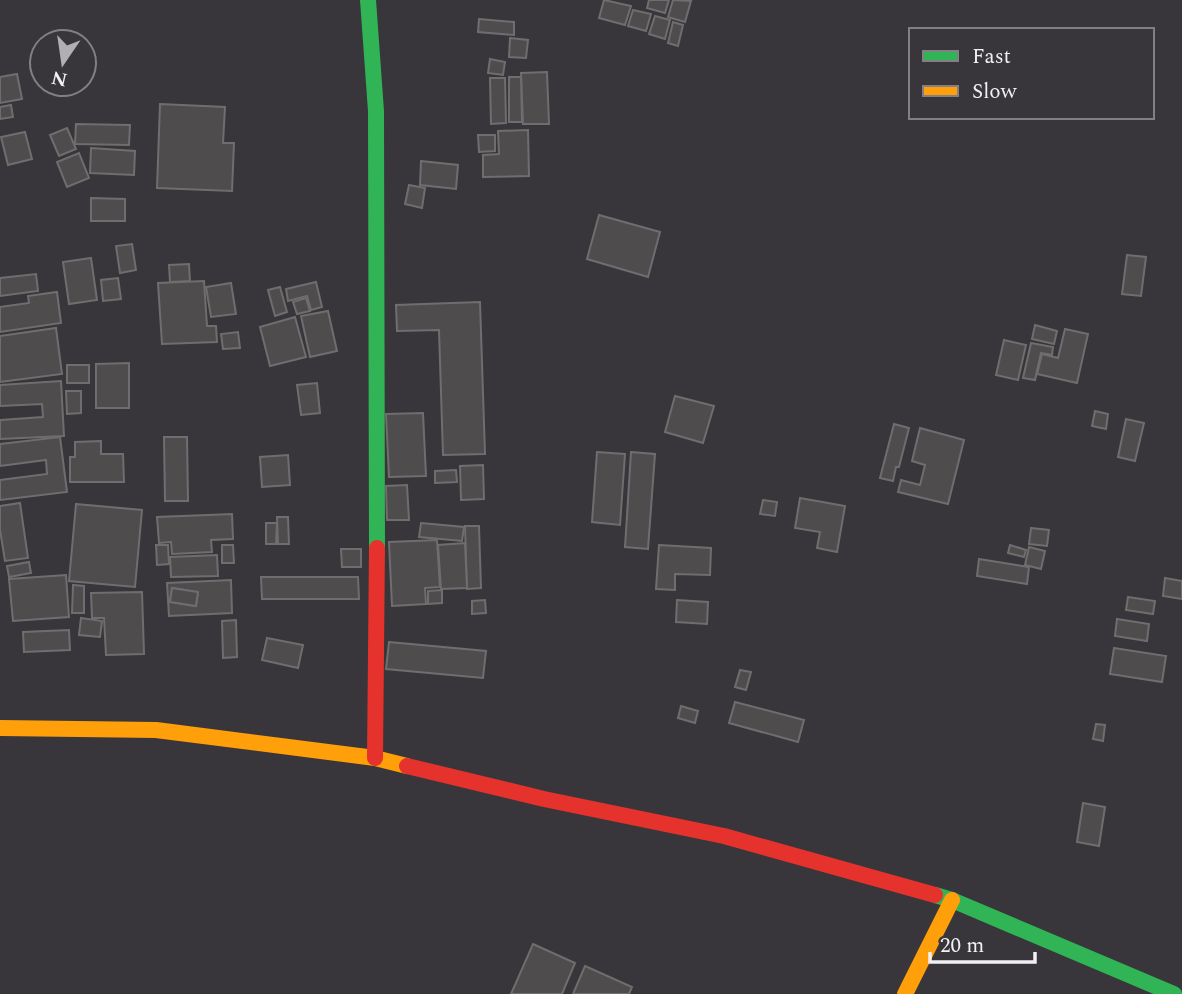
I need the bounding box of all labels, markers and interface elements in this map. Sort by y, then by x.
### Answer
north arrow [28,28,98,98]
legend [909,28,1154,119]
text: Fast [972,41,1011,73]
text: N [49,62,70,94]
text: Slow [972,76,1018,108]
scale bar [930,920,1035,964]
text: 20 m [940,930,984,962]

